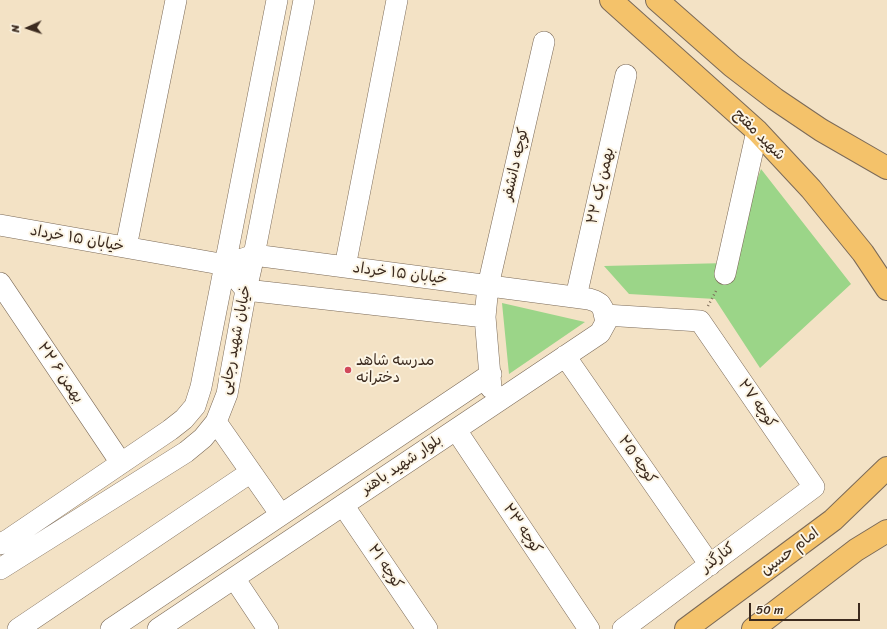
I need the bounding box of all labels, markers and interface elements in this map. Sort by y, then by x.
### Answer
north arrow [8,8,48,48]
text: N [6,24,25,33]
street label: شهید مفتح [730,106,788,164]
street label: کوچه دانشفر [499,126,533,202]
street label: ۲۲ بهمن یک [583,146,619,226]
street label: خیابان ۱۵ خرداد [29,222,125,256]
street label: خیابان ۱۵ خرداد [352,259,448,289]
street label: خیابان شهید رجایی [217,284,255,396]
street label: ۲۲ بهمن ۶ [33,339,87,407]
place label: مدرسه شاهد دخترانه [356,352,434,387]
marker: مدرسه شاهد دخترانه [343,365,353,375]
street label: کوچه ۲۷ [734,376,780,432]
street label: بلوار شهید باهنر [358,431,446,499]
street label: کوچه ۲۵ [614,432,660,488]
street label: کوچه ۲۳ [499,500,545,558]
street label: امام حسین [757,524,823,580]
street label: کنارگذر [697,539,739,577]
street label: کوچه ۲۱ [364,541,406,593]
scale bar [751,595,862,621]
text: 50 m [756,599,783,621]

